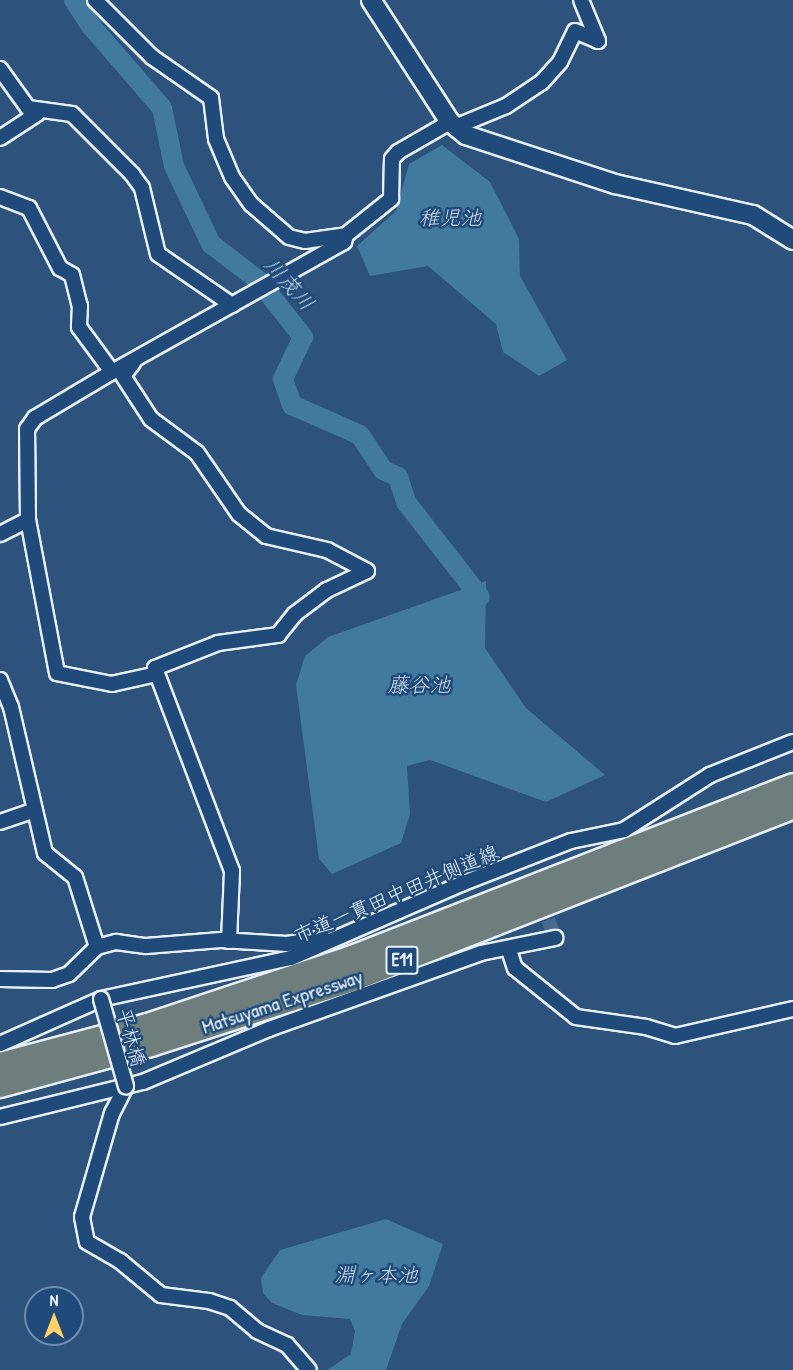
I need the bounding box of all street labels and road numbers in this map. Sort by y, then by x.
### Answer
street label: 市道一貫田中田井側道線 [290,839,502,947]
road number: E11 [384,945,420,975]
street label: Matsuyama Expressway [199,964,365,1038]
street label: 平林橋 [112,1005,152,1069]

